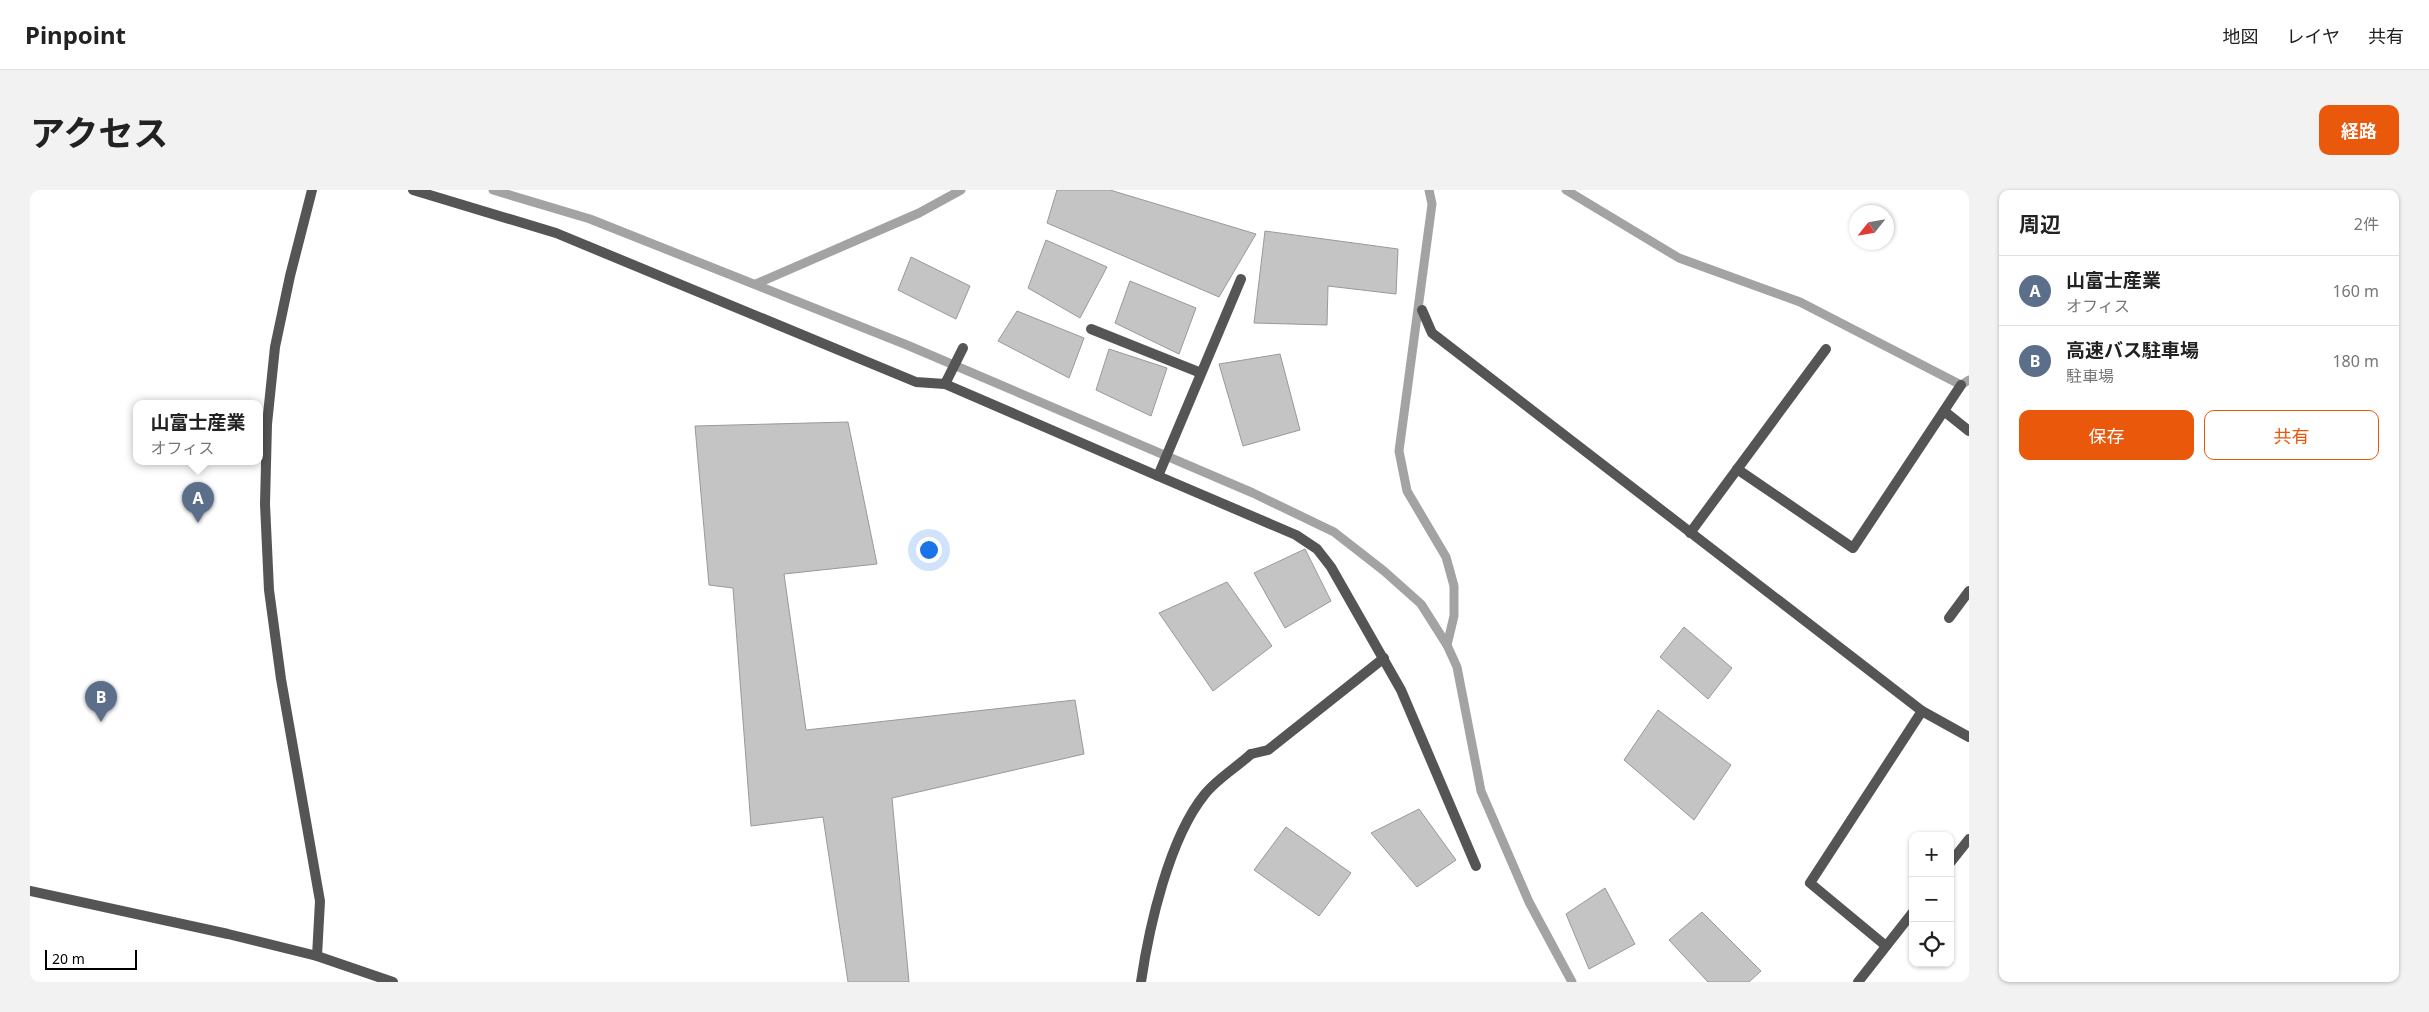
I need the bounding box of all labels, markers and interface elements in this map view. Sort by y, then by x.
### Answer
text: Pinpoint [25,18,126,51]
text: 地図 [2223,24,2259,48]
text: レイヤ [2287,24,2340,48]
text: 共有 [2368,24,2404,48]
button: 経路 [2319,105,2399,155]
text: アクセス [30,109,168,156]
north arrow [1849,205,1894,250]
text: 周辺 [2019,210,2061,238]
text: 2件 [2354,213,2379,235]
text: 山富士産業 [2066,267,2161,293]
text: A [2029,280,2041,302]
text: 160 m [2332,280,2379,302]
text: オフィス [2066,295,2130,317]
text: 高速バス駐車場 [2066,337,2199,363]
text: B [2030,350,2040,372]
text: 180 m [2332,350,2379,372]
text: 駐車場 [2066,365,2114,387]
popup [133,400,263,465]
text: 山富士産業 [150,409,246,435]
button: 保存 [2019,410,2194,460]
button: 共有 [2204,410,2379,460]
text: オフィス [150,437,214,459]
pin: A [182,482,214,523]
your location [916,537,942,563]
pin: B [85,681,117,722]
map controls [1909,832,1954,967]
button: + [1909,832,1954,877]
button: − [1909,877,1954,922]
button: locate [1909,922,1954,967]
scale bar [45,947,138,970]
text: 20 m [52,949,85,968]

